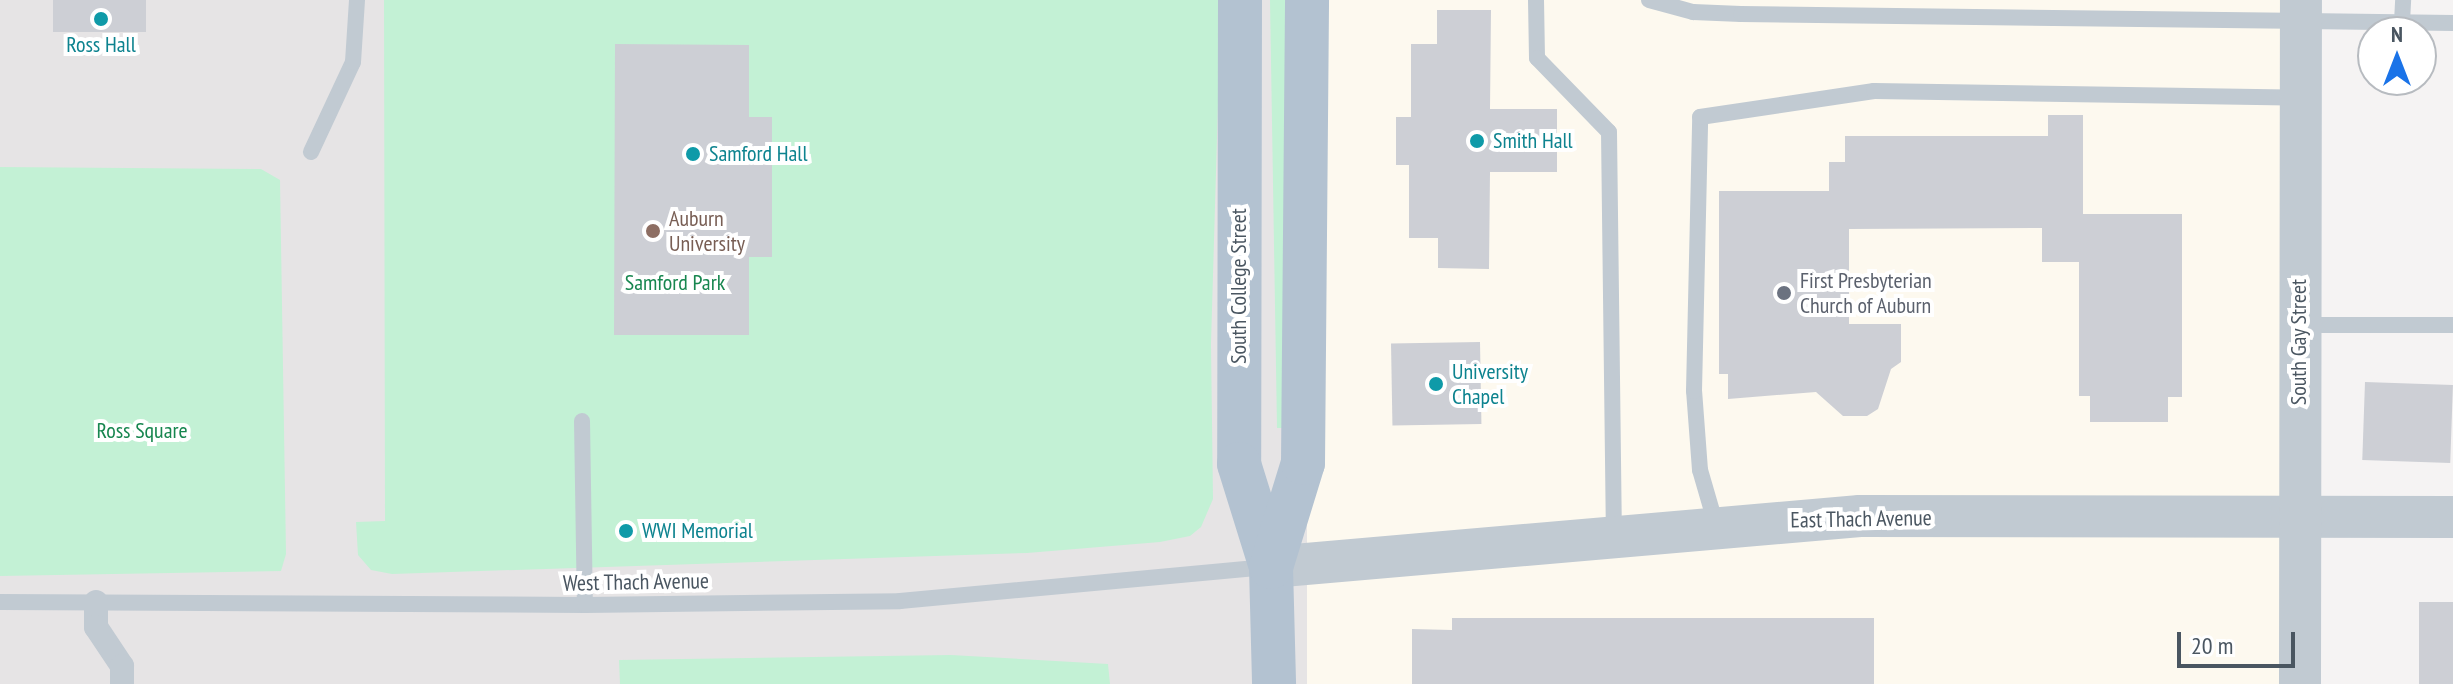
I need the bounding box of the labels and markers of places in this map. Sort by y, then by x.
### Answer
marker: Ross Hall [92,10,110,28]
place label: Ross Hall [66,32,136,58]
place label: Smith Hall [1493,128,1573,154]
marker: Smith Hall [1468,132,1486,150]
place label: Samford Hall [709,141,808,167]
marker: Samford Hall [684,145,702,163]
place label: Auburn University [669,205,745,256]
marker: Auburn University [644,222,662,240]
place label: First Presbyterian Church of Auburn [1800,267,1932,318]
marker: First Presbyterian Church of Auburn [1775,284,1793,302]
place label: University Chapel [1452,358,1528,410]
marker: University Chapel [1427,375,1445,393]
place label: WWI Memorial [642,518,753,544]
marker: WWI Memorial [617,522,635,540]

